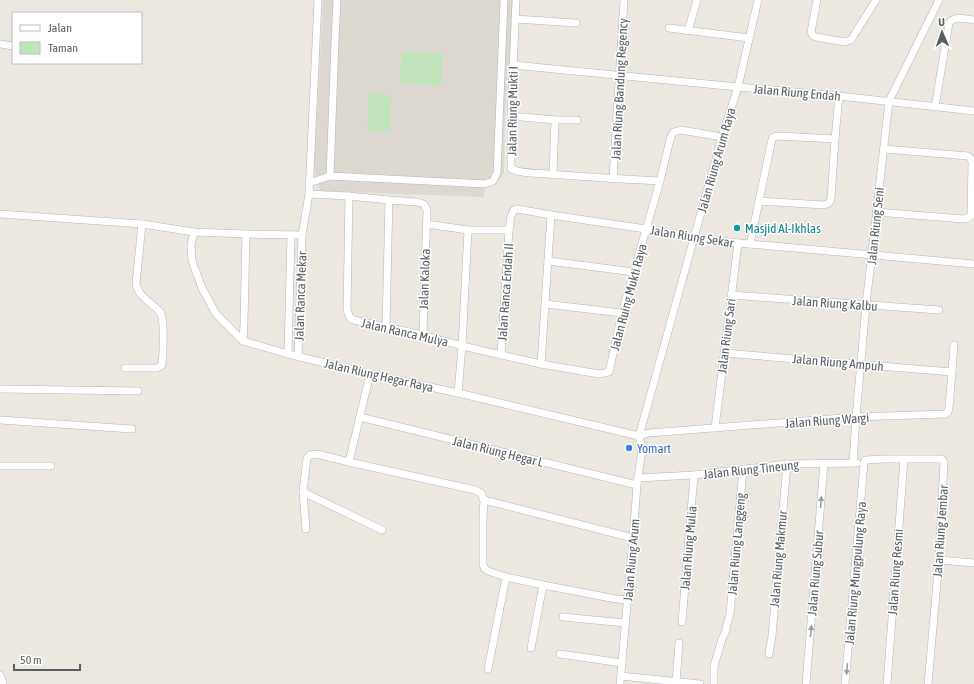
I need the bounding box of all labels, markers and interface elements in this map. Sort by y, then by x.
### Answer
legend [12,12,142,64]
north arrow [922,12,962,52]
text: U [938,16,945,28]
street label: Jalan Riung Bandung Regency [608,17,631,160]
text: Jalan [48,21,72,35]
text: Taman [48,41,78,55]
street label: Jalan Riung Mukti I [504,66,521,156]
street label: Jalan Riung Endah [753,81,841,104]
street label: Jalan Riung Arum Raya [694,106,739,214]
street label: Jalan Riung Seni [864,187,887,266]
place label: Masjid Al-Ikhlas [745,221,821,236]
street label: Jalan Riung Sekar [649,223,735,251]
marker: Masjid Al-Ikhlas [732,223,742,233]
street label: Jalan Ruing Mukti Raya [607,242,650,352]
street label: Jalan Ranca Endah II [495,243,516,341]
street label: Jalan Kaloka [416,248,433,310]
street label: Jalan Ranca Mekar [291,251,310,341]
street label: Jalan Riung Kalbu [792,293,878,314]
street label: Jalan Riung Sari [714,298,739,374]
street label: Jalan Ranca Mulya [360,315,450,350]
street label: Jalan Riung Ampuh [792,351,884,374]
street label: Jalan Riung Hegar Raya [323,356,435,395]
street label: Jalan Riung Wargi [784,410,870,431]
street label: Jalan Riung Hegar L [451,433,545,470]
place label: Yomart [637,441,671,456]
marker: Yomart [624,443,634,453]
street label: Jalan Riung Tineung [703,457,800,482]
street label: Jalan Riung Jembar [930,484,951,578]
street label: Jalan Riung Langgeng [725,492,748,596]
one-way arrow [817,496,824,508]
street label: Jalan Riung Mungpulung Raya [842,501,869,645]
street label: Jalan Riung Mulia [677,505,700,591]
street label: Jalan Riung Makmur [767,510,790,608]
street label: Jalan Riung Arum [620,518,643,602]
street label: Jalan Riung Resmi [885,528,906,616]
street label: Jalan Riung Subur [804,530,827,616]
one-way arrow [807,625,814,637]
scale bar [14,646,80,672]
text: 50 m [20,653,42,667]
one-way arrow [843,663,850,675]

